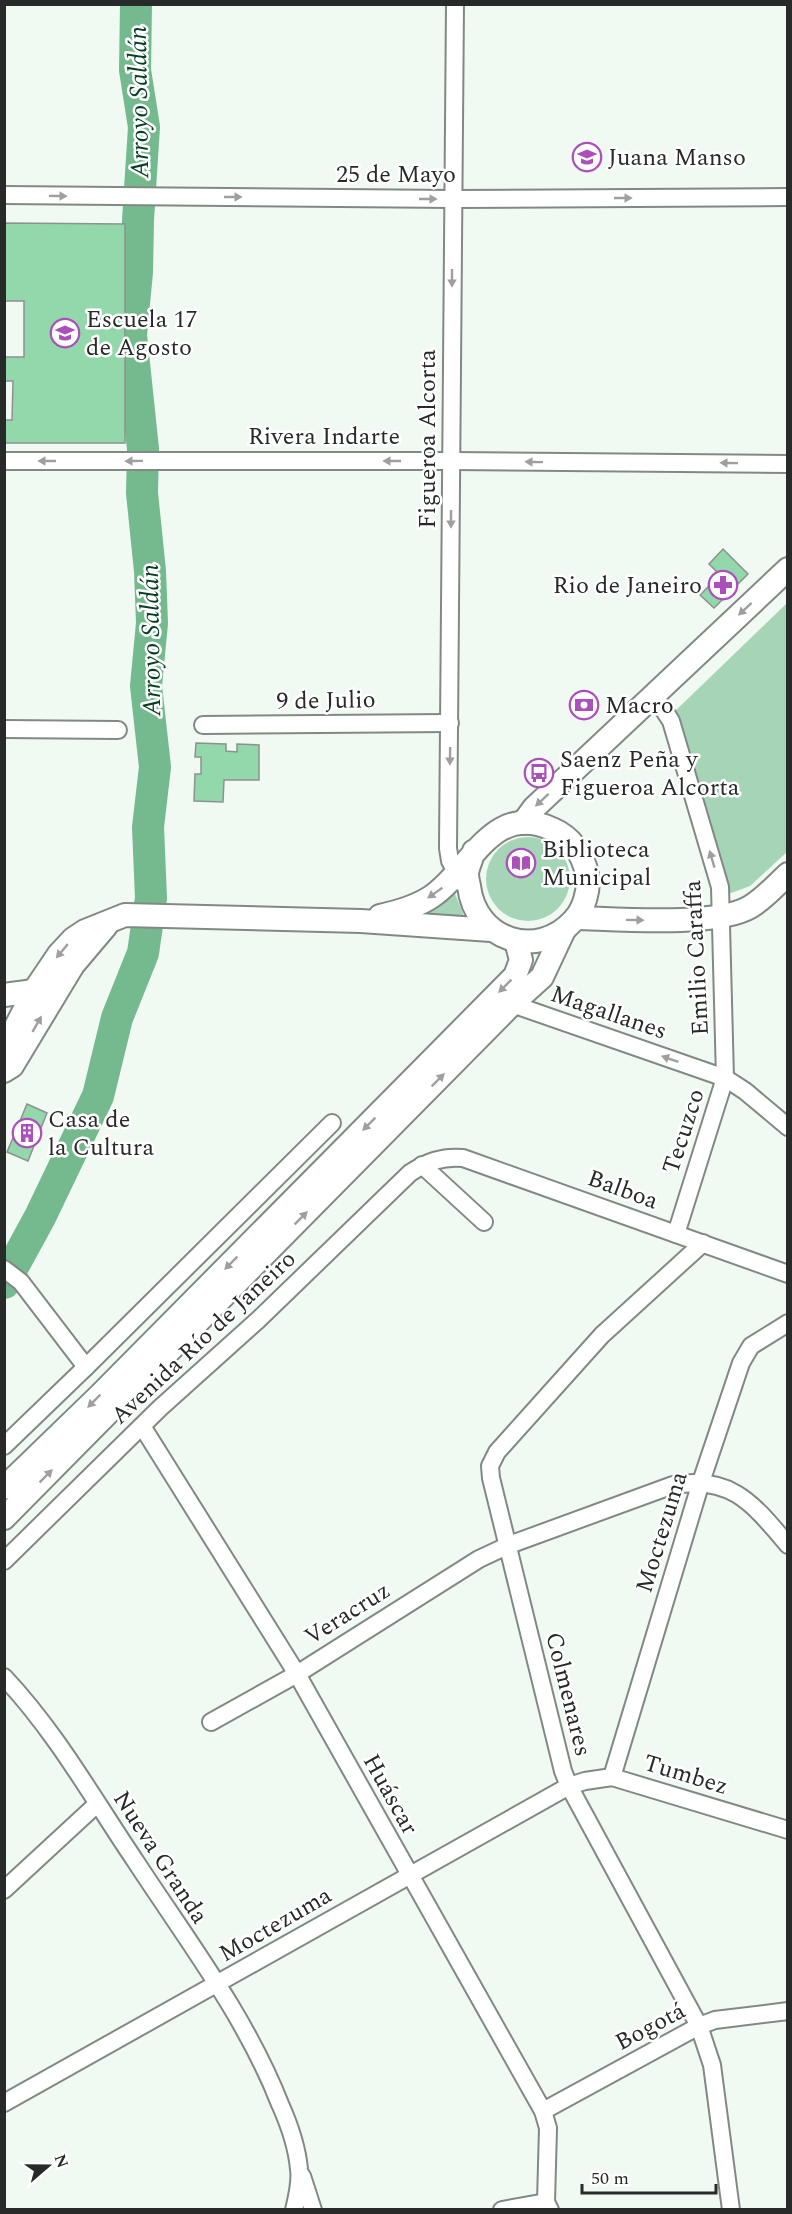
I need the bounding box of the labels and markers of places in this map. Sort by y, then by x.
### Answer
place label: Juana Manso [608,140,746,176]
school or university icon: Juana Manso [571,141,603,173]
place label: Escuela 17 de Agosto [86,302,197,366]
school or university icon: Escuela 17 de Agosto [49,317,81,349]
place label: Rio de Janeiro [553,568,702,604]
pharmacy icon: Rio de Janeiro [707,569,739,601]
place label: Macro [605,688,674,724]
bank icon: Macro [568,689,600,721]
place label: Saenz Peña y Figueroa Alcorta [560,742,740,806]
bus stop icon: Saenz Peña y Figueroa Alcorta [523,757,555,789]
place label: Biblioteca Municipal [542,832,651,896]
library icon: Biblioteca Municipal [505,847,537,879]
place label: Casa de la Cultura [48,1102,154,1166]
building icon: Casa de la Cultura [11,1117,43,1149]

